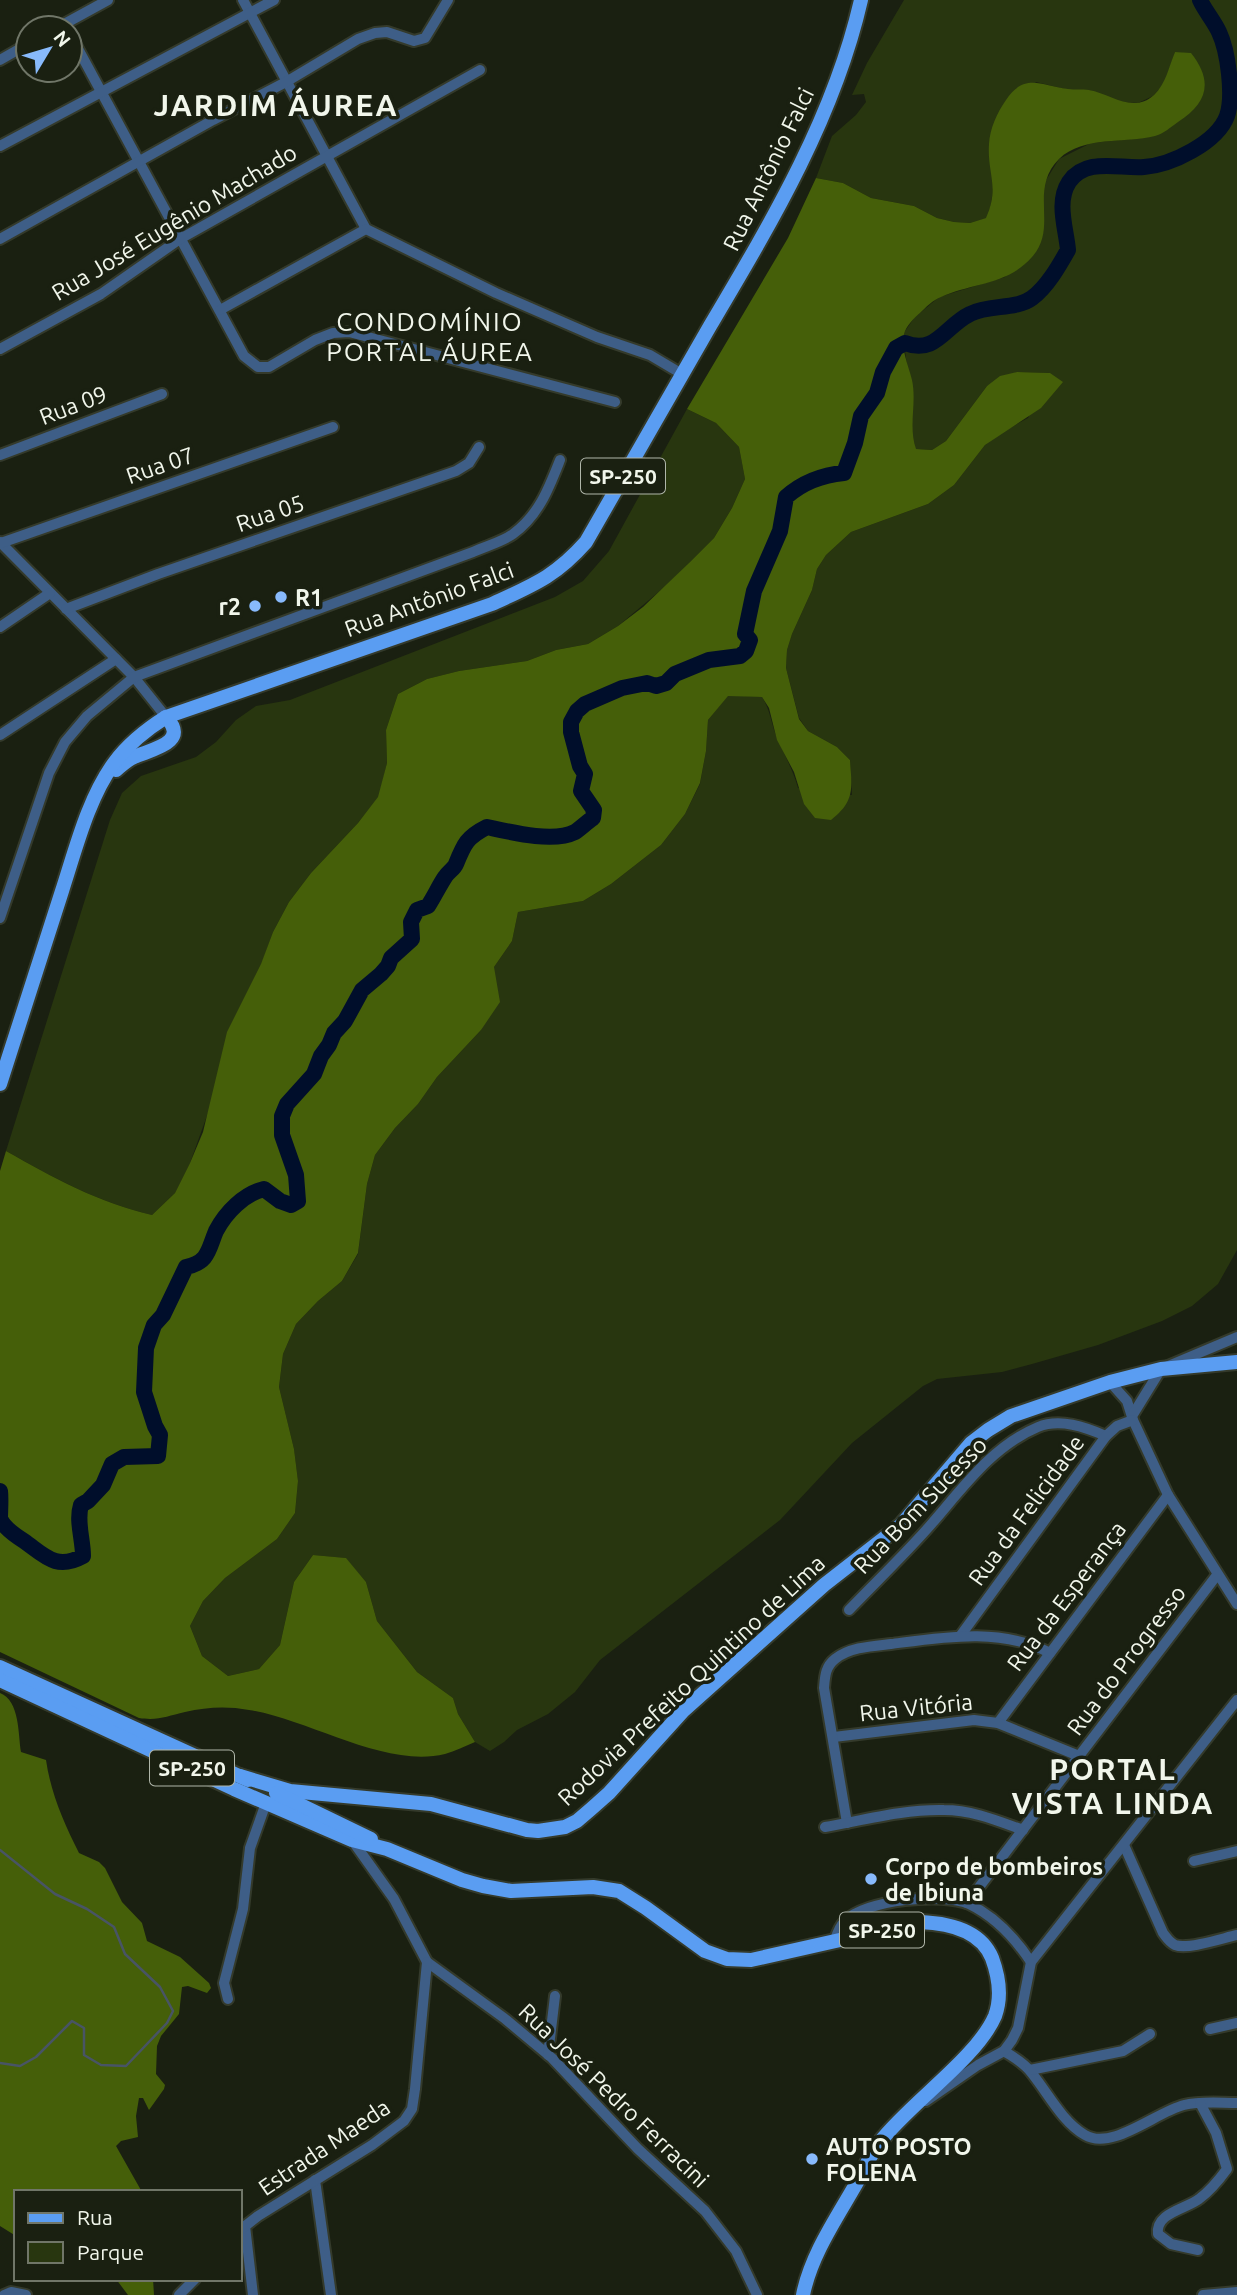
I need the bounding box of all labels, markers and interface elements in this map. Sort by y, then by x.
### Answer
north arrow [14,14,84,84]
text: N [49,26,75,51]
street label: Rua Antônio Falci [718,84,818,254]
district label: JARDIM ÁUREA [153,87,399,122]
street label: Rua José Eugênio Machado [47,139,301,305]
district label: CONDOMÍNIO PORTAL ÁUREA [326,306,534,366]
street label: Rua 09 [36,381,110,429]
street label: Rua 07 [123,442,197,488]
road number: SP-250 [581,458,665,494]
street label: Rua 05 [233,490,307,536]
street label: Rua Antônio Falci [341,557,517,641]
place label: R1 [295,585,323,610]
marker: R1 [273,589,289,605]
place label: r2 [219,594,241,619]
marker: r2 [247,598,263,614]
street label: Rua da Felicidade [963,1430,1089,1590]
street label: Rua Bom Sucesso [849,1432,991,1578]
street label: Rua da Esperança [1002,1517,1130,1675]
street label: Rodovia Prefeito Quintino de Lima [553,1550,829,1810]
street label: Rua do Progresso [1062,1580,1190,1740]
street label: Rua Vitória [858,1689,974,1725]
road number: SP-250 [150,1750,234,1786]
district label: PORTAL VISTA LINDA [1012,1752,1214,1820]
place label: Corpo de bombeiros de Ibiuna [885,1854,1103,1905]
marker: Corpo de bombeiros de Ibiuna [863,1871,879,1887]
road number: SP-250 [840,1912,924,1948]
street label: Rua José Pedro Ferracini [514,1998,714,2192]
street label: Estrada Maeda [254,2094,394,2200]
place label: AUTO POSTO FOLENA [826,2134,972,2185]
marker: AUTO POSTO FOLENA [804,2151,820,2167]
legend [14,2190,242,2281]
text: Rua [77,2205,113,2229]
text: Parque [77,2240,144,2264]

